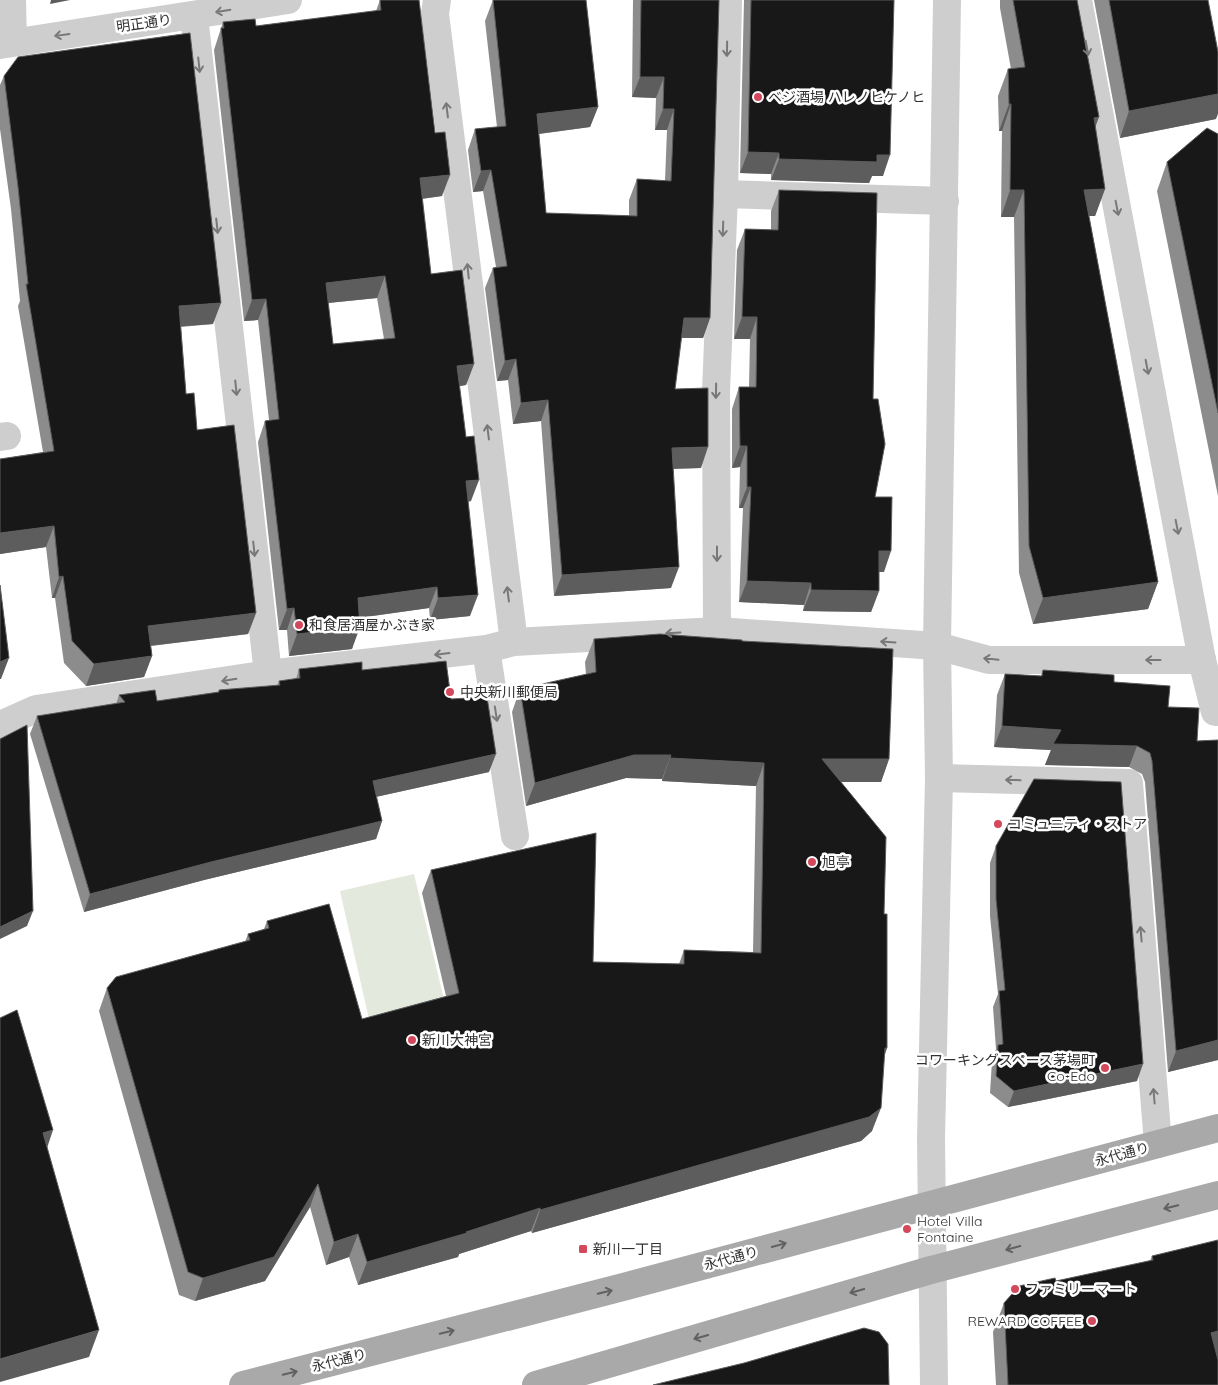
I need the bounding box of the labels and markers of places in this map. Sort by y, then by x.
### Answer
place label: ベジ酒場 ハレノヒケノヒ [768,88,925,106]
marker: ベジ酒場 ハレノヒケノヒ [752,91,764,103]
place label: 和食居酒屋かぶき家 [309,616,435,634]
marker: 和食居酒屋かぶき家 [293,619,305,631]
place label: 中央新川郵便局 [460,683,558,701]
marker: 中央新川郵便局 [444,686,456,698]
place label: コミュニティ・ストア [1008,815,1147,833]
marker: コミュニティ・ストア [992,818,1004,830]
place label: 旭亭 [822,853,850,871]
marker: 旭亭 [806,856,818,868]
place label: 新川大神宮 [422,1031,492,1049]
marker: 新川大神宮 [406,1034,418,1046]
place label: コワーキングスペース茅場町 Co-Edo [915,1051,1095,1085]
marker: コワーキングスペース茅場町 Co-Edo [1099,1062,1111,1074]
place label: Hotel Villa Fontaine [917,1212,982,1246]
marker: Hotel Villa Fontaine [901,1223,913,1235]
place label: 新川一丁目 [593,1240,663,1258]
marker: 新川一丁目 [577,1243,589,1255]
place label: ファミリーマート [1025,1280,1137,1298]
marker: ファミリーマート [1009,1283,1021,1295]
place label: REWARD COFFEE [968,1312,1082,1330]
marker: REWARD COFFEE [1086,1315,1098,1327]

